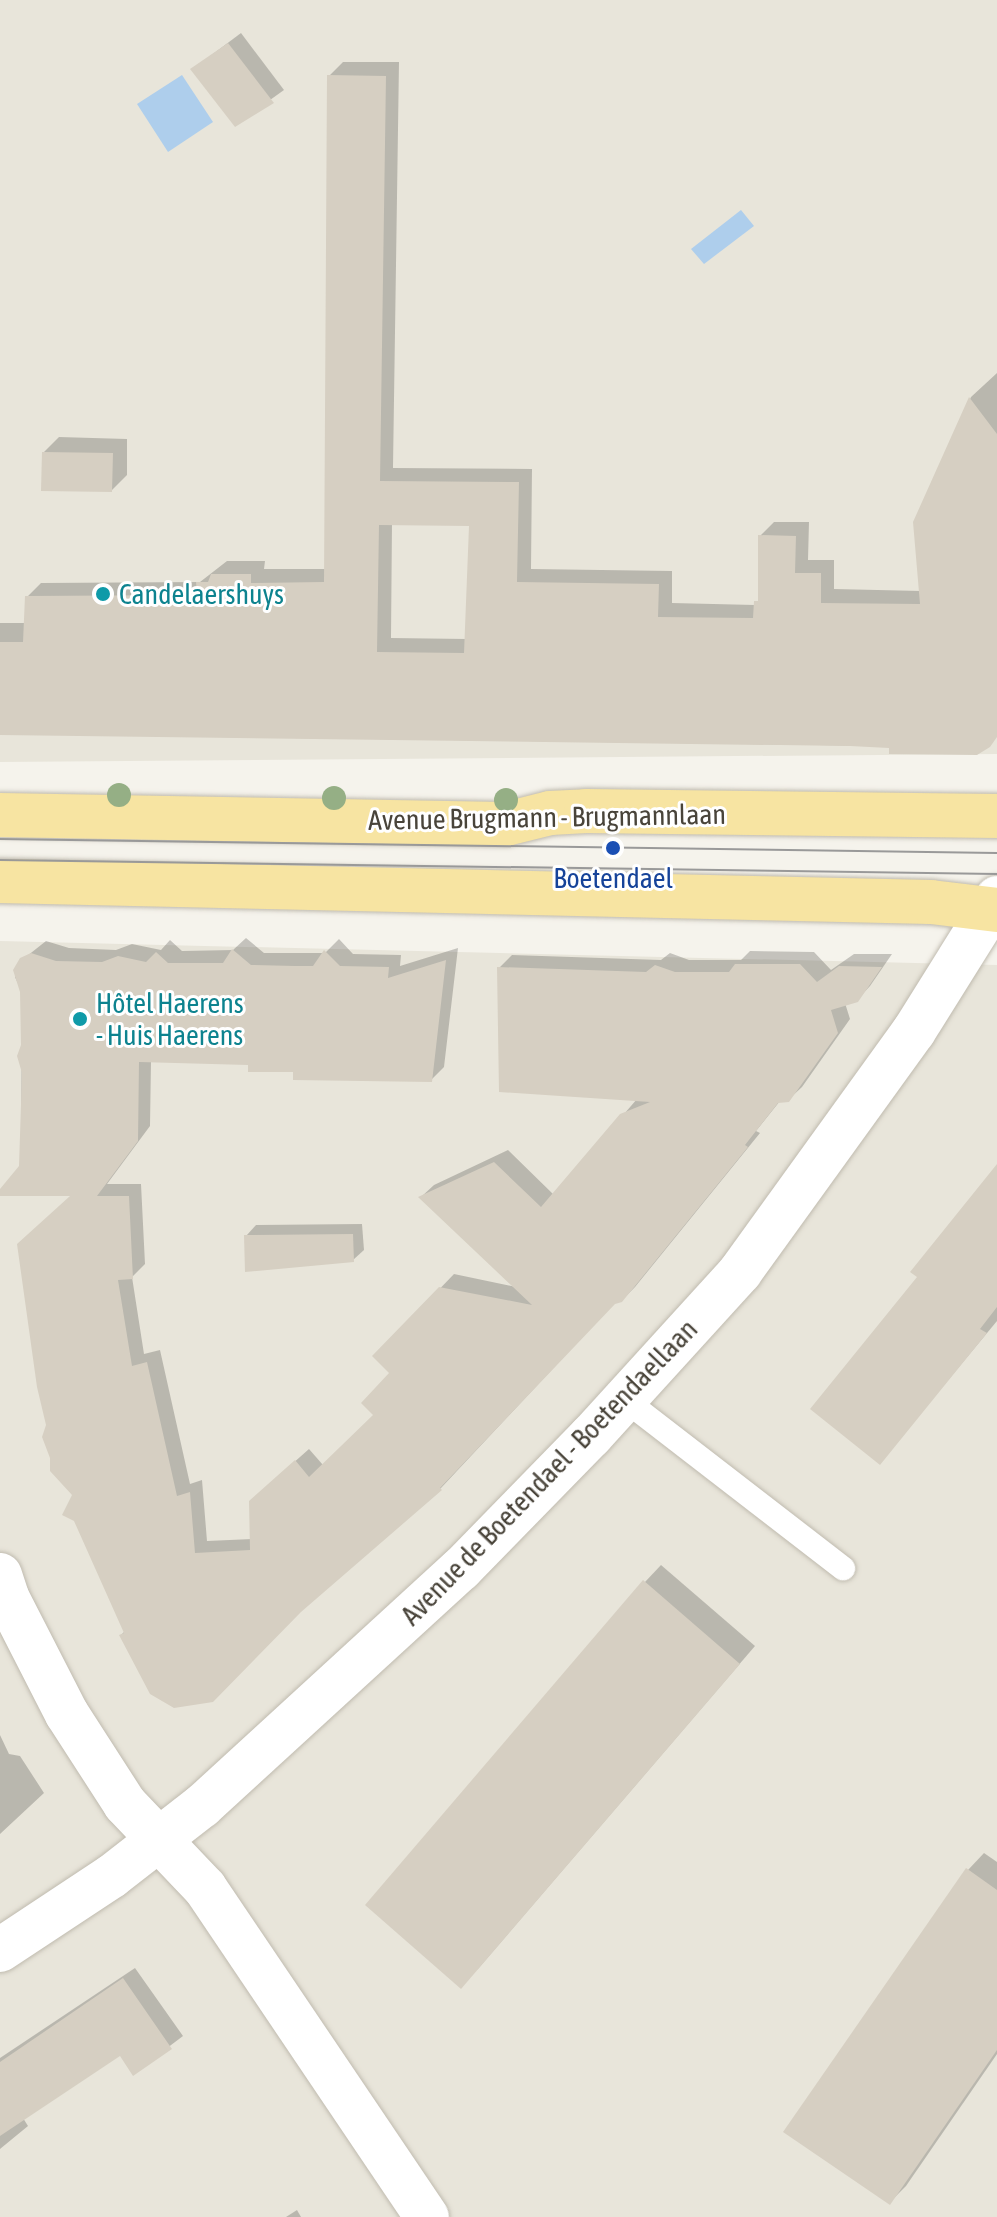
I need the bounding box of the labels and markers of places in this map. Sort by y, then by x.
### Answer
place label: Candelaershuys [119,577,284,611]
marker: Candelaershuys [94,585,112,603]
marker: Boetendael [604,839,622,857]
place label: Boetendael [553,861,673,895]
place label: Hôtel Haerens - Huis Haerens [96,986,244,1052]
marker: Hôtel Haerens - Huis Haerens [71,1010,89,1028]

